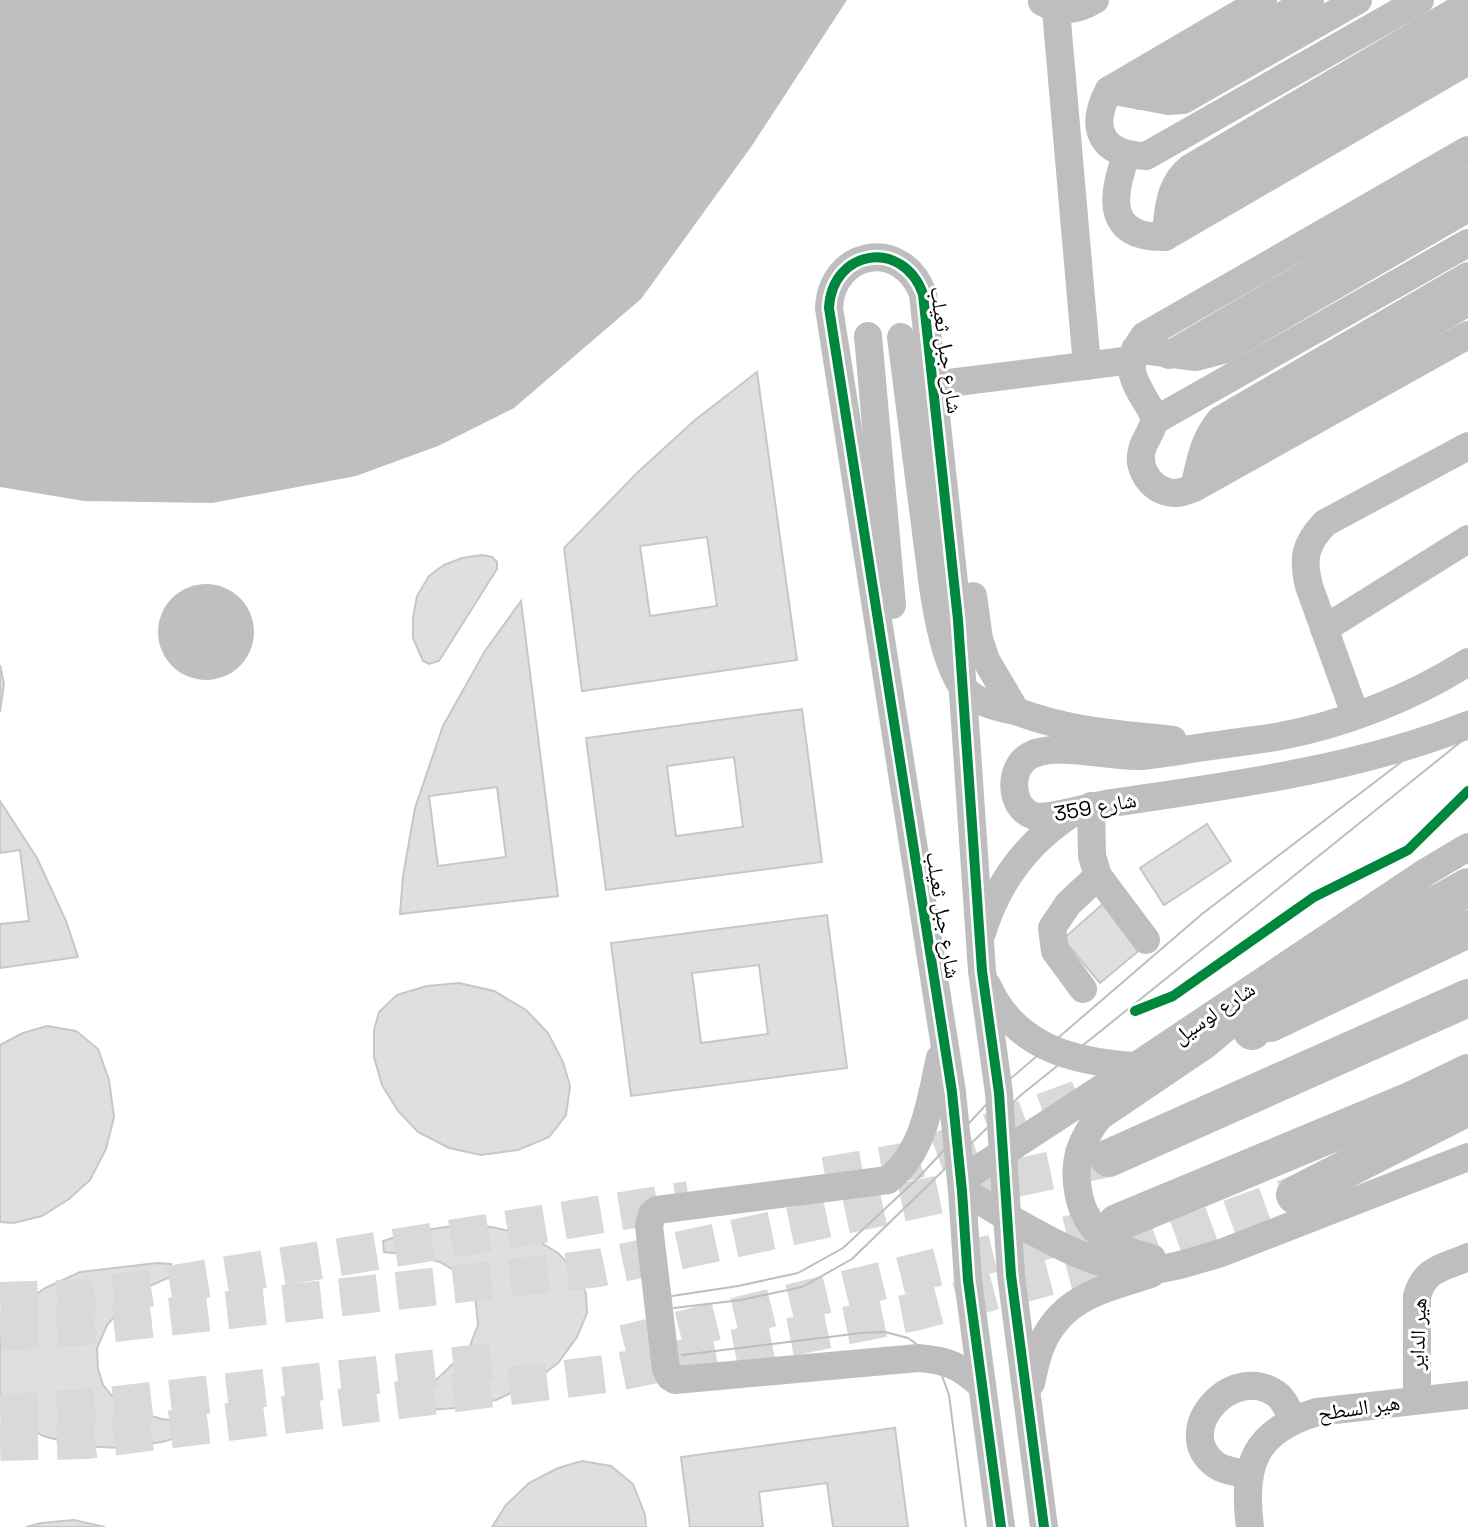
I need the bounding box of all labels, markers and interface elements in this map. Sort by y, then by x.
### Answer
street label: شارع جبل ثعيلب [924,284,969,415]
street label: شارع 359 [1051,786,1138,827]
street label: شارع جبل ثعيلب [920,849,967,980]
street label: شارع لوسيل [1167,975,1260,1050]
street label: هير الداير [1403,1297,1432,1372]
street label: هير السطح [1316,1388,1402,1427]

